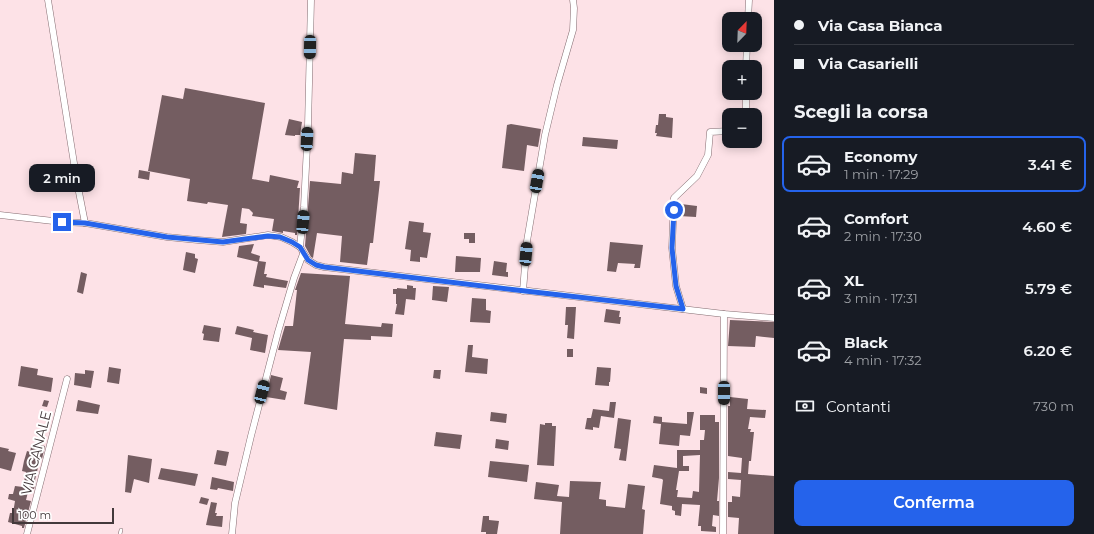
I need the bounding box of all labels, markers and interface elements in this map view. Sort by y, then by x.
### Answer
north arrow [722,12,762,52]
map controls [722,12,762,148]
text: Via Casa Bianca [818,16,942,35]
car [304,35,316,59]
text: Via Casarielli [818,54,918,73]
button: + [722,60,762,100]
text: Scegli la corsa [794,101,928,123]
button: − [722,108,762,148]
car [300,127,314,151]
icon: car [796,146,832,182]
text: Economy [844,147,917,166]
text: 3.41 € [1028,155,1072,174]
callout: 2 min [29,164,95,192]
text: 1 min · 17:29 [844,166,918,182]
car [529,168,545,194]
text: 2 min [43,170,81,186]
route start [665,201,683,219]
icon: car [796,208,832,244]
text: Comfort [844,209,909,228]
car [296,210,310,234]
route end [53,213,71,231]
text: 4.60 € [1022,217,1072,236]
text: 2 min · 17:30 [844,228,922,244]
car [519,242,533,266]
icon: car [796,270,832,306]
text: XL [844,271,863,290]
text: 5.79 € [1025,279,1072,298]
text: 3 min · 17:31 [844,290,918,306]
icon: car [796,332,832,368]
text: Black [844,333,888,352]
text: 6.20 € [1024,341,1072,360]
text: 4 min · 17:32 [844,352,922,368]
car [253,379,271,405]
car [718,381,730,405]
icon: cash [794,395,816,417]
text: Contanti [826,397,891,416]
text: 730 m [1033,398,1074,414]
street label: VIA CANALE [17,409,55,497]
button: Conferma [794,480,1074,526]
scale bar [12,506,114,525]
text: 100 m [18,508,51,522]

